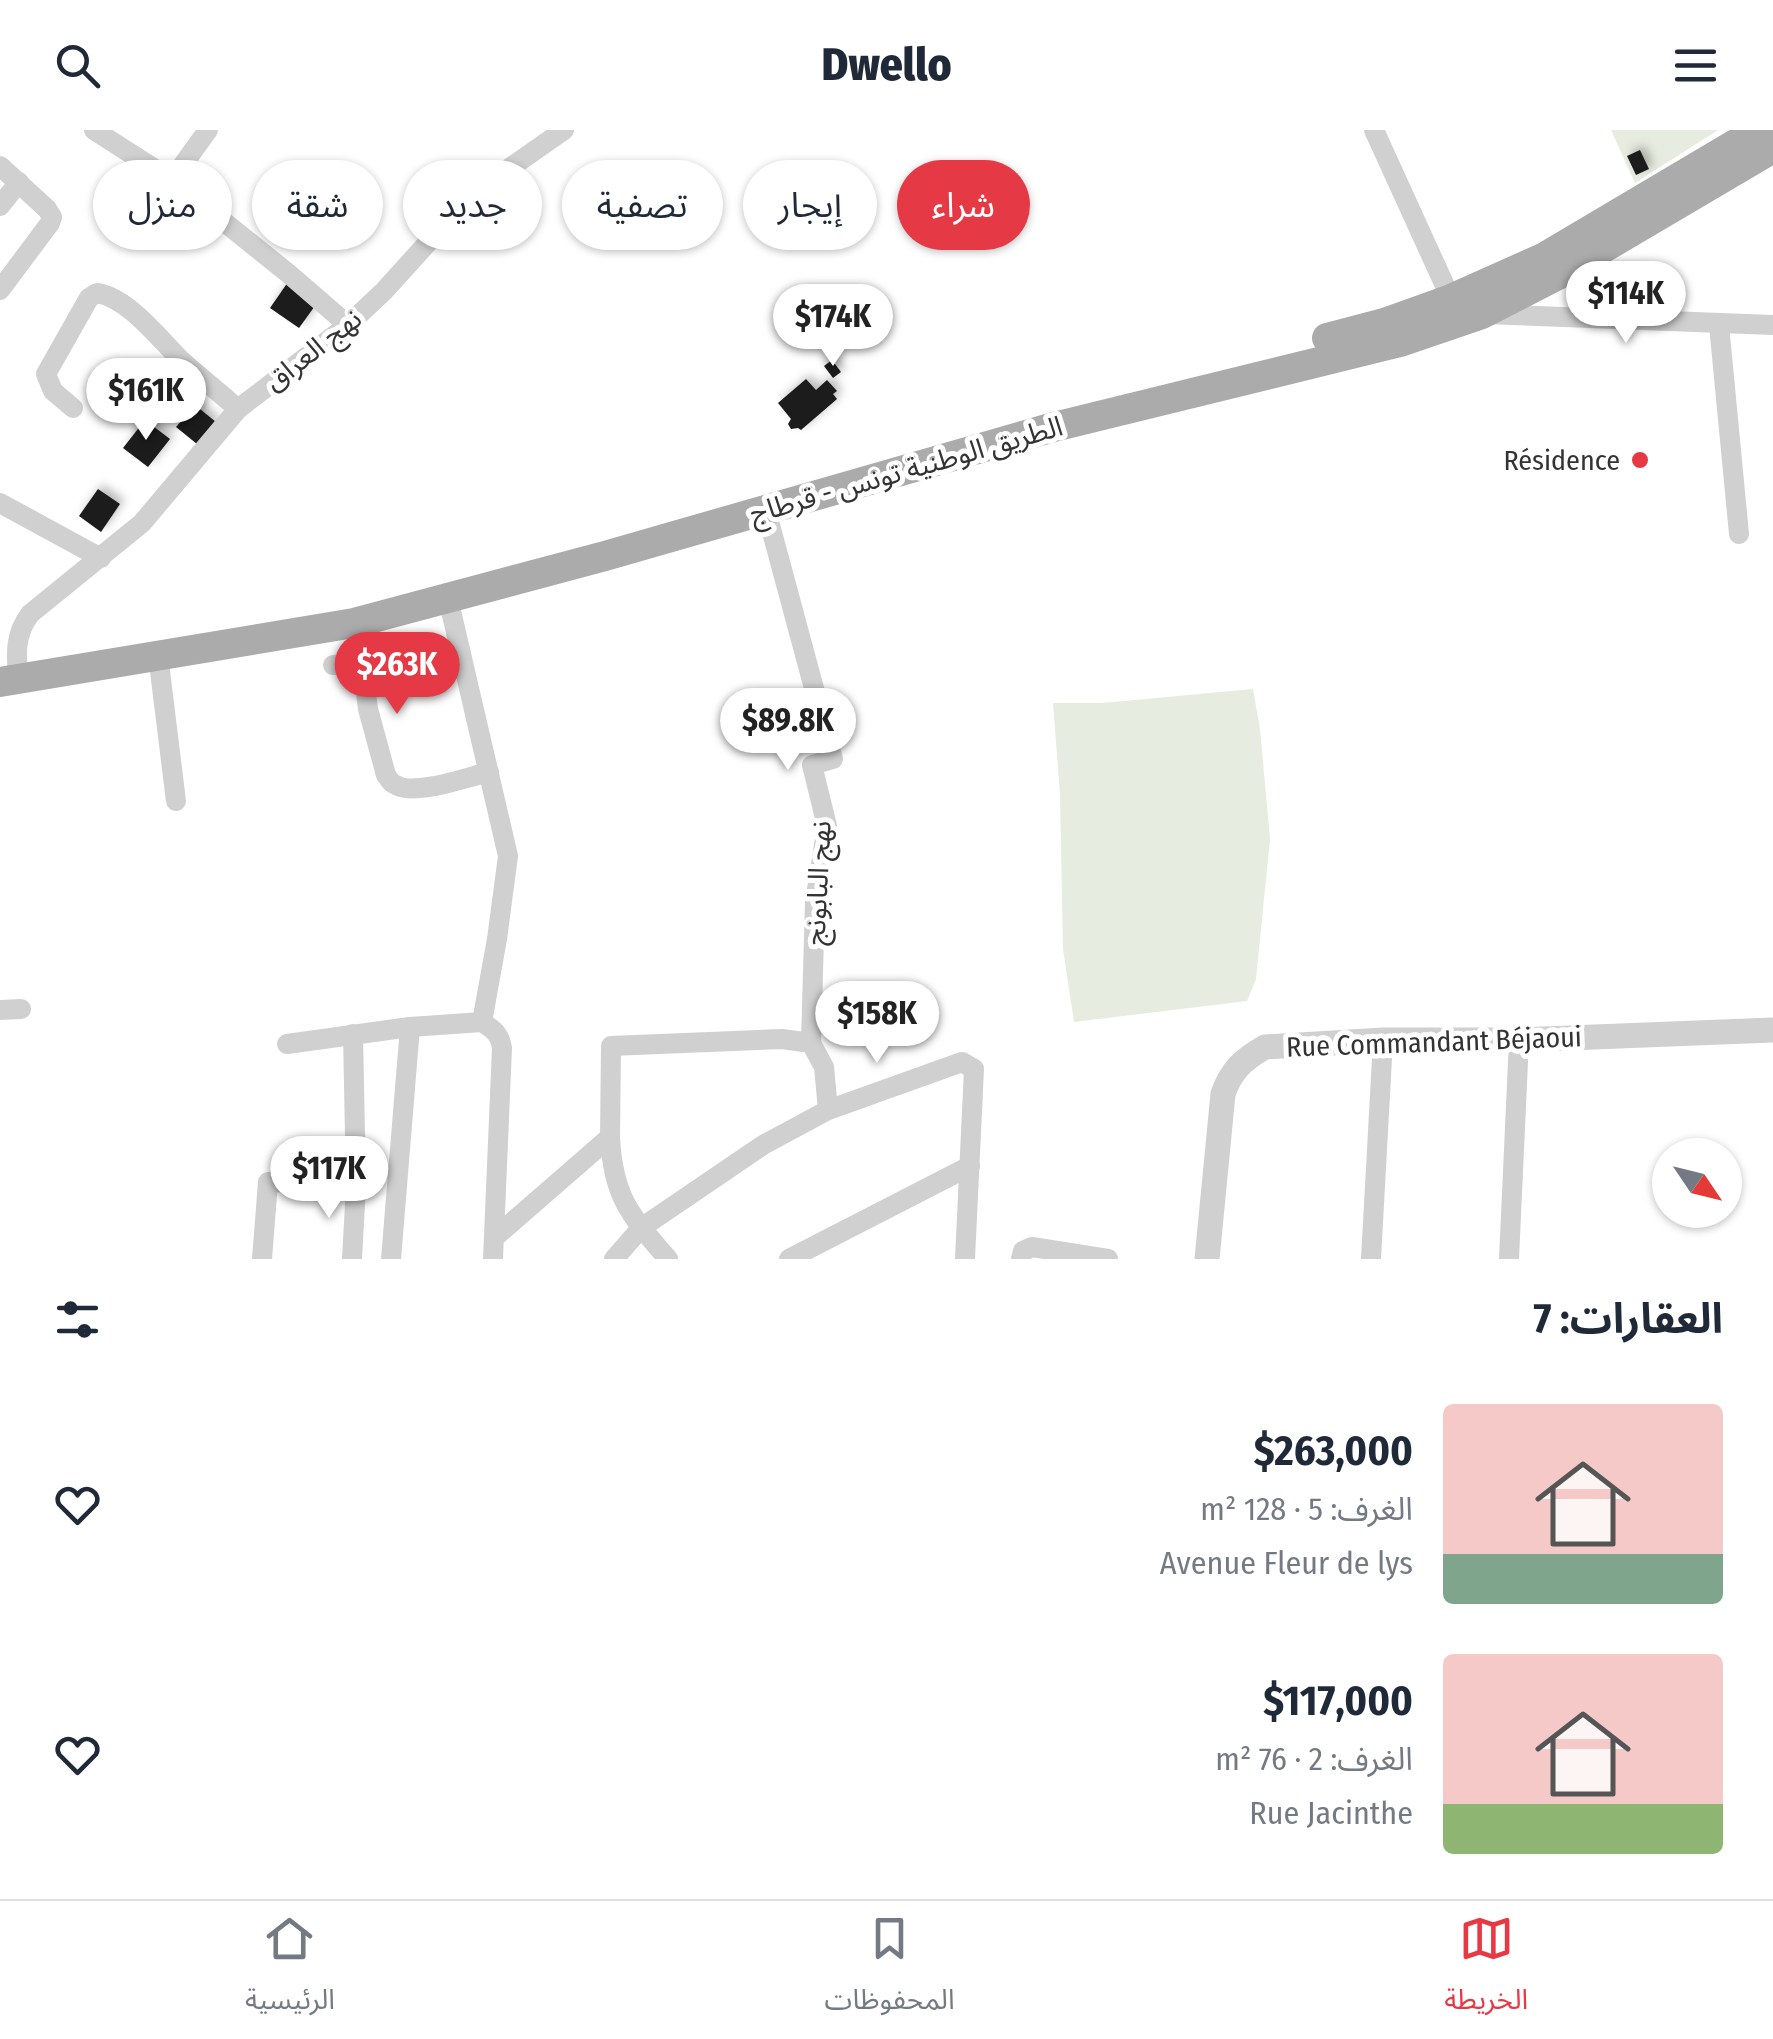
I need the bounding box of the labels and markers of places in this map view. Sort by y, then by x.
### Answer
pin: $114K [1556,261,1696,346]
pin: $174K [763,284,903,369]
pin: $161K [76,358,216,443]
place label: Résidence [1503,444,1620,477]
marker: Résidence [1629,449,1651,471]
pin: $263K [327,632,467,717]
pin: $89.8K [707,688,869,773]
pin: $158K [807,981,947,1066]
pin: $117K [259,1136,399,1221]

